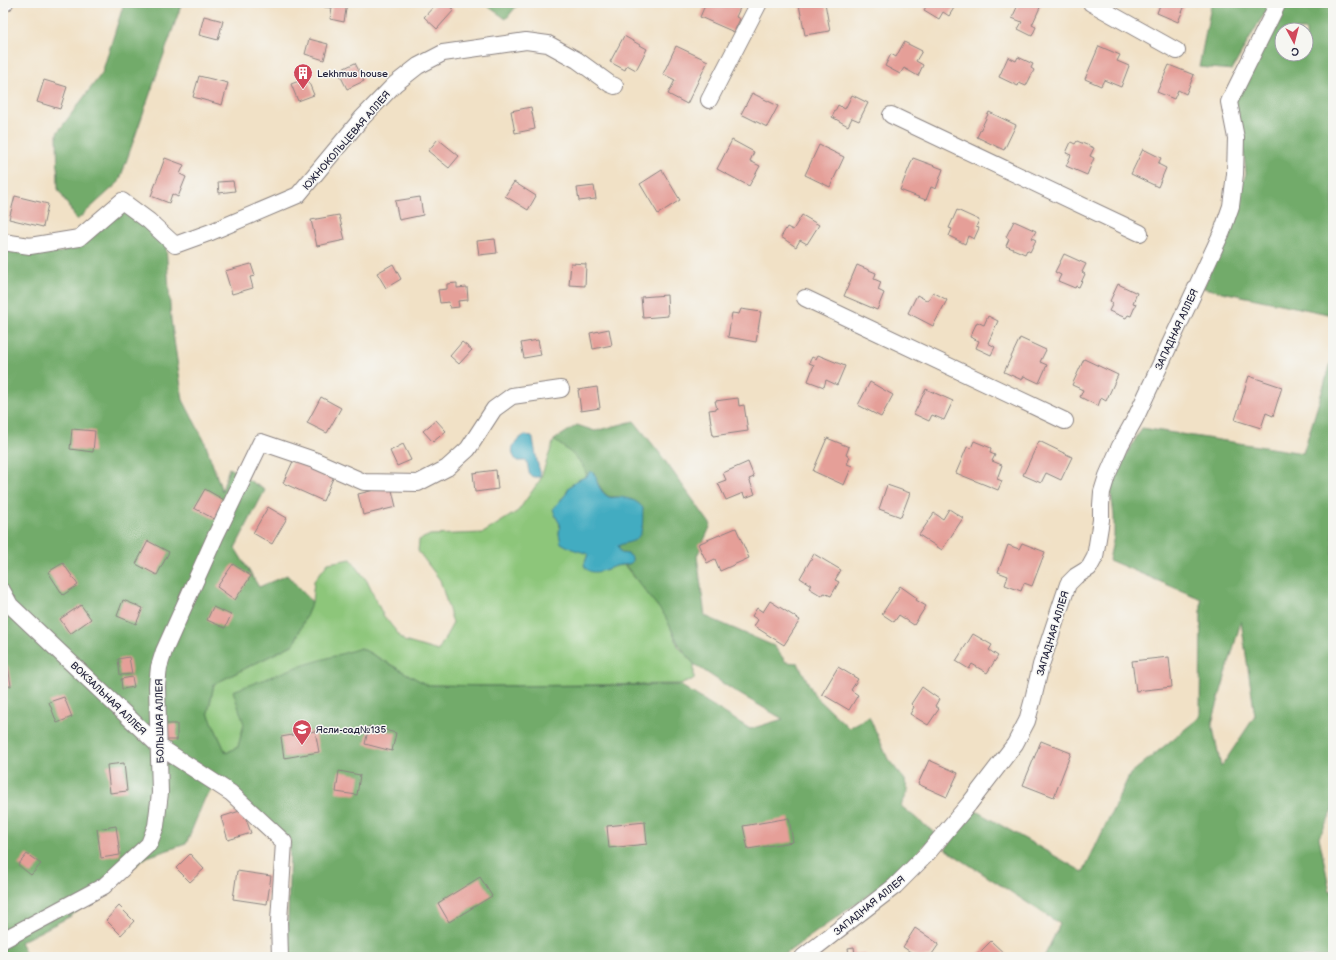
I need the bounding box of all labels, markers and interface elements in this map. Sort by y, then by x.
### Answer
north arrow [1274,22,1314,62]
text: С [1290,45,1300,58]
building icon: Lekhmus house [292,62,314,90]
place label: Lekhmus house [317,68,388,80]
street label: ЮЖНОКОЛЬЦЕВАЯ АЛЛЕЯ [300,89,393,193]
street label: ЗАПАДНАЯ АЛЛЕЯ [1153,287,1201,372]
street label: ЗАПАДНАЯ АЛЛЕЯ [1034,589,1072,677]
street label: ВОКЗАЛЬНАЯ АЛЛЕЯ [68,660,149,738]
street label: БОЛЬШАЯ АЛЛЕЯ [153,679,167,763]
school or university icon: Ясли-сад№135 [291,718,313,746]
place label: Ясли-сад№135 [316,724,386,736]
street label: ЗАПАДНАЯ АЛЛЕЯ [832,873,908,938]

